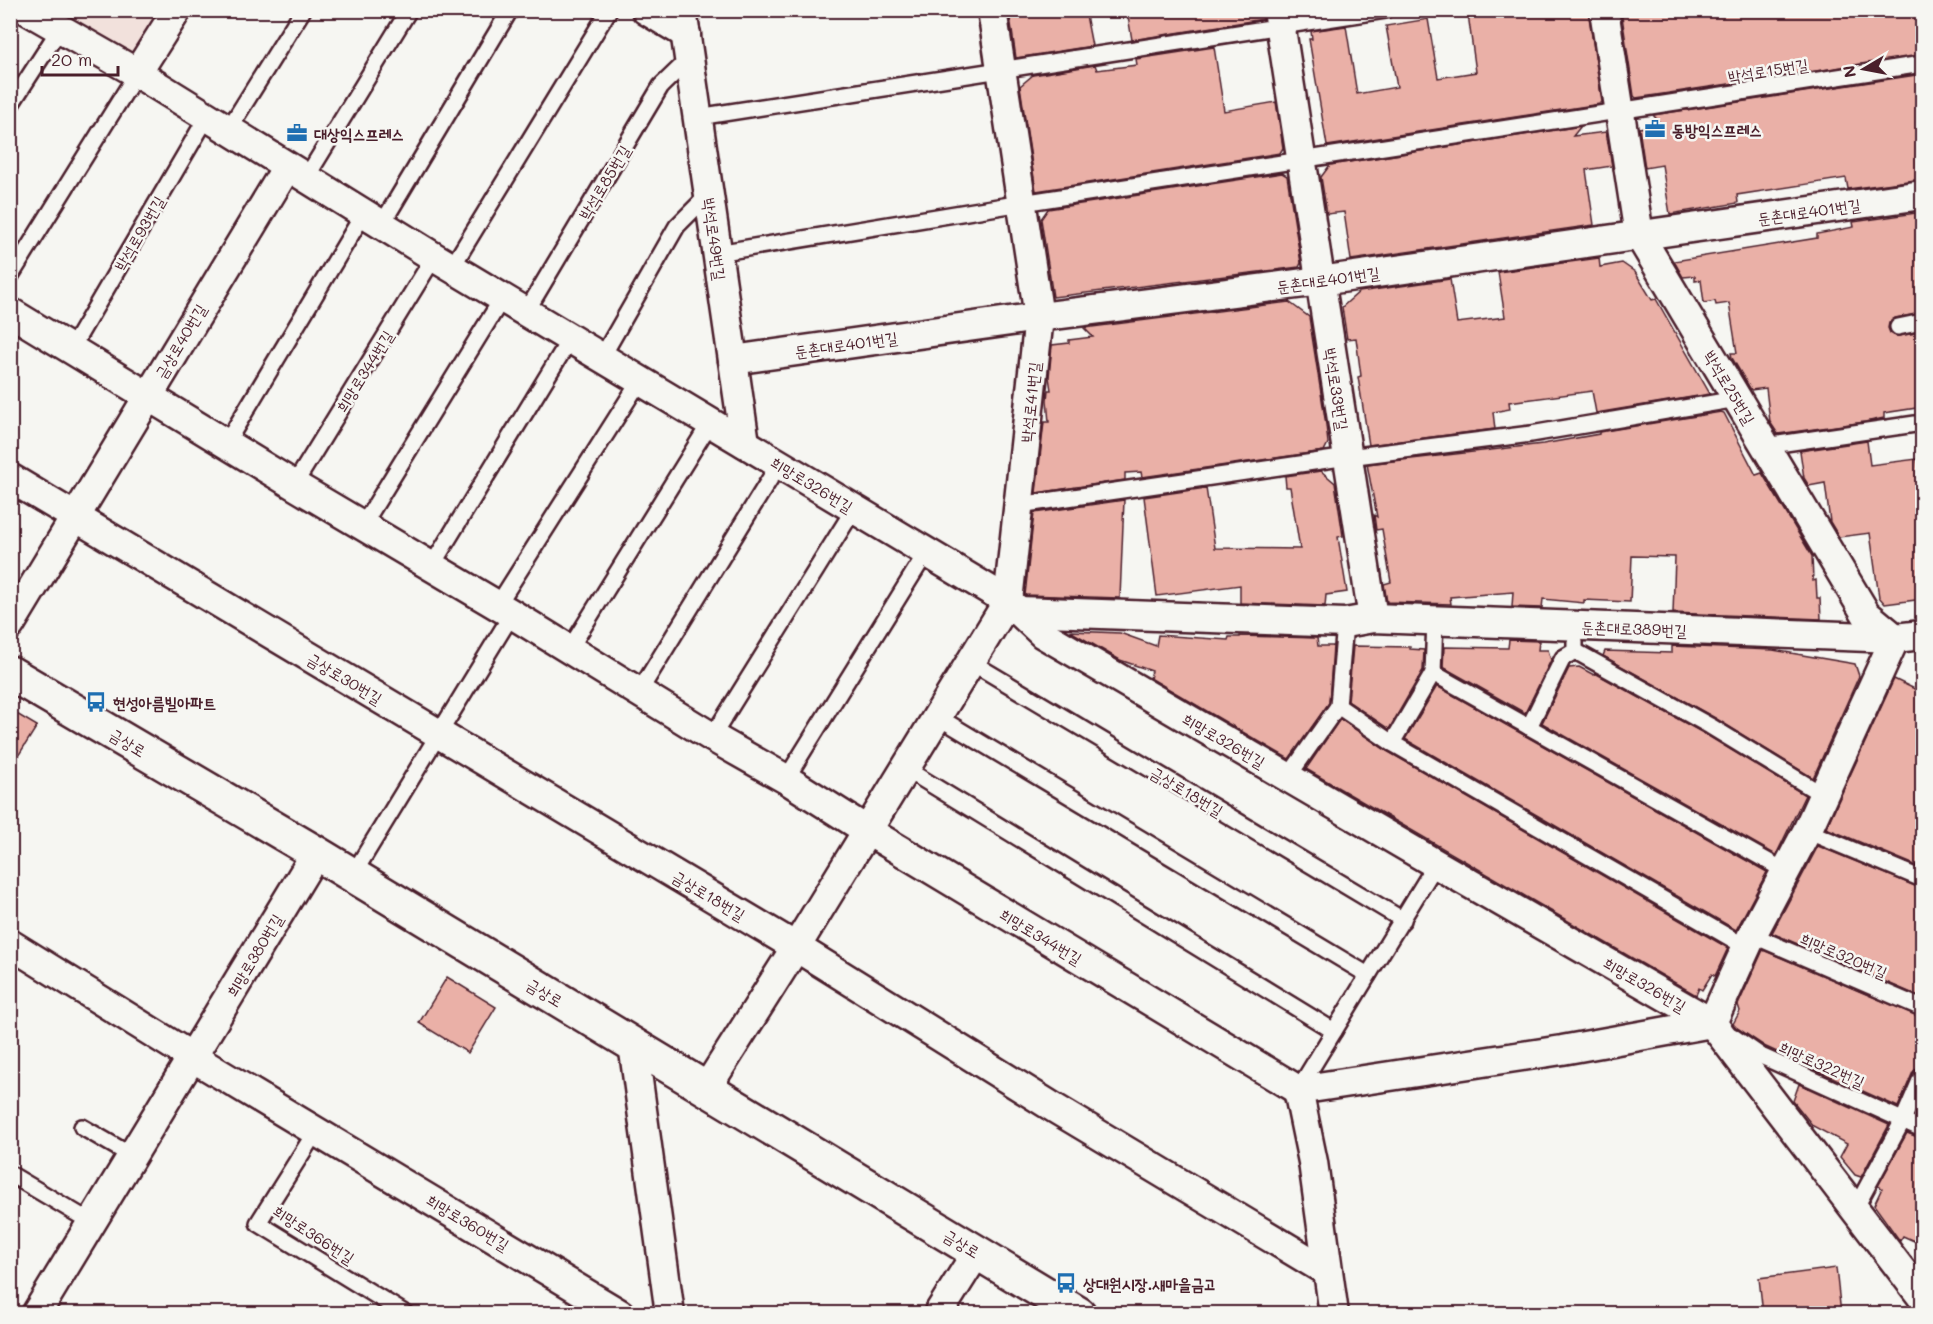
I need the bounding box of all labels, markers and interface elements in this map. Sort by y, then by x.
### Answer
scale bar [42,39,118,77]
north arrow [1834,39,1894,99]
text: 20 m [51,47,92,71]
street label: 박석로15번길 [1726,53,1810,87]
text: N [1837,64,1860,80]
office icon: 동방익스프레스 [1643,117,1667,141]
place label: 동방익스프레스 [1672,119,1762,140]
office icon: 대상익스프레스 [285,121,309,145]
place label: 대상익스프레스 [314,123,404,144]
street label: 박석로85번길 [574,141,635,223]
street label: 박석로93번길 [109,192,169,274]
street label: 둔촌대로401번길 [1756,193,1862,229]
street label: 박석로49번길 [699,196,731,282]
street label: 둔촌대로401번길 [1275,261,1381,297]
street label: 금상로40번길 [149,300,211,382]
street label: 희망로344번길 [331,326,397,416]
street label: 둔촌대로401번길 [793,326,899,362]
street label: 박석로33번길 [1320,346,1354,432]
street label: 박석로25번길 [1700,346,1760,428]
street label: 박석로41번길 [1015,361,1045,443]
street label: 희망로326번길 [767,451,857,517]
street label: 둔촌대로389번길 [1581,616,1687,640]
street label: 금상로30번길 [304,647,386,709]
bus stop icon: 현성아름빌아파트 [84,690,108,714]
place label: 현성아름빌아파트 [113,692,216,713]
street label: 희망로326번길 [1179,708,1269,772]
street label: 금상로 [106,723,150,761]
street label: 금상로18번길 [1147,761,1227,821]
street label: 금상로18번길 [669,865,749,925]
street label: 희망로344번길 [996,903,1086,969]
street label: 희망로380번길 [221,910,287,1000]
street label: 희망로320번길 [1797,927,1891,983]
street label: 희망로326번길 [1600,952,1690,1016]
street label: 금상로 [523,973,567,1011]
street label: 희망로322번길 [1776,1036,1868,1092]
street label: 희망로360번길 [423,1189,513,1255]
street label: 희망로366번길 [269,1200,359,1268]
street label: 금상로 [940,1224,984,1262]
bus stop icon: 상대원시장.새마을금고 [1054,1271,1078,1295]
place label: 상대원시장.새마을금고 [1083,1273,1217,1294]

